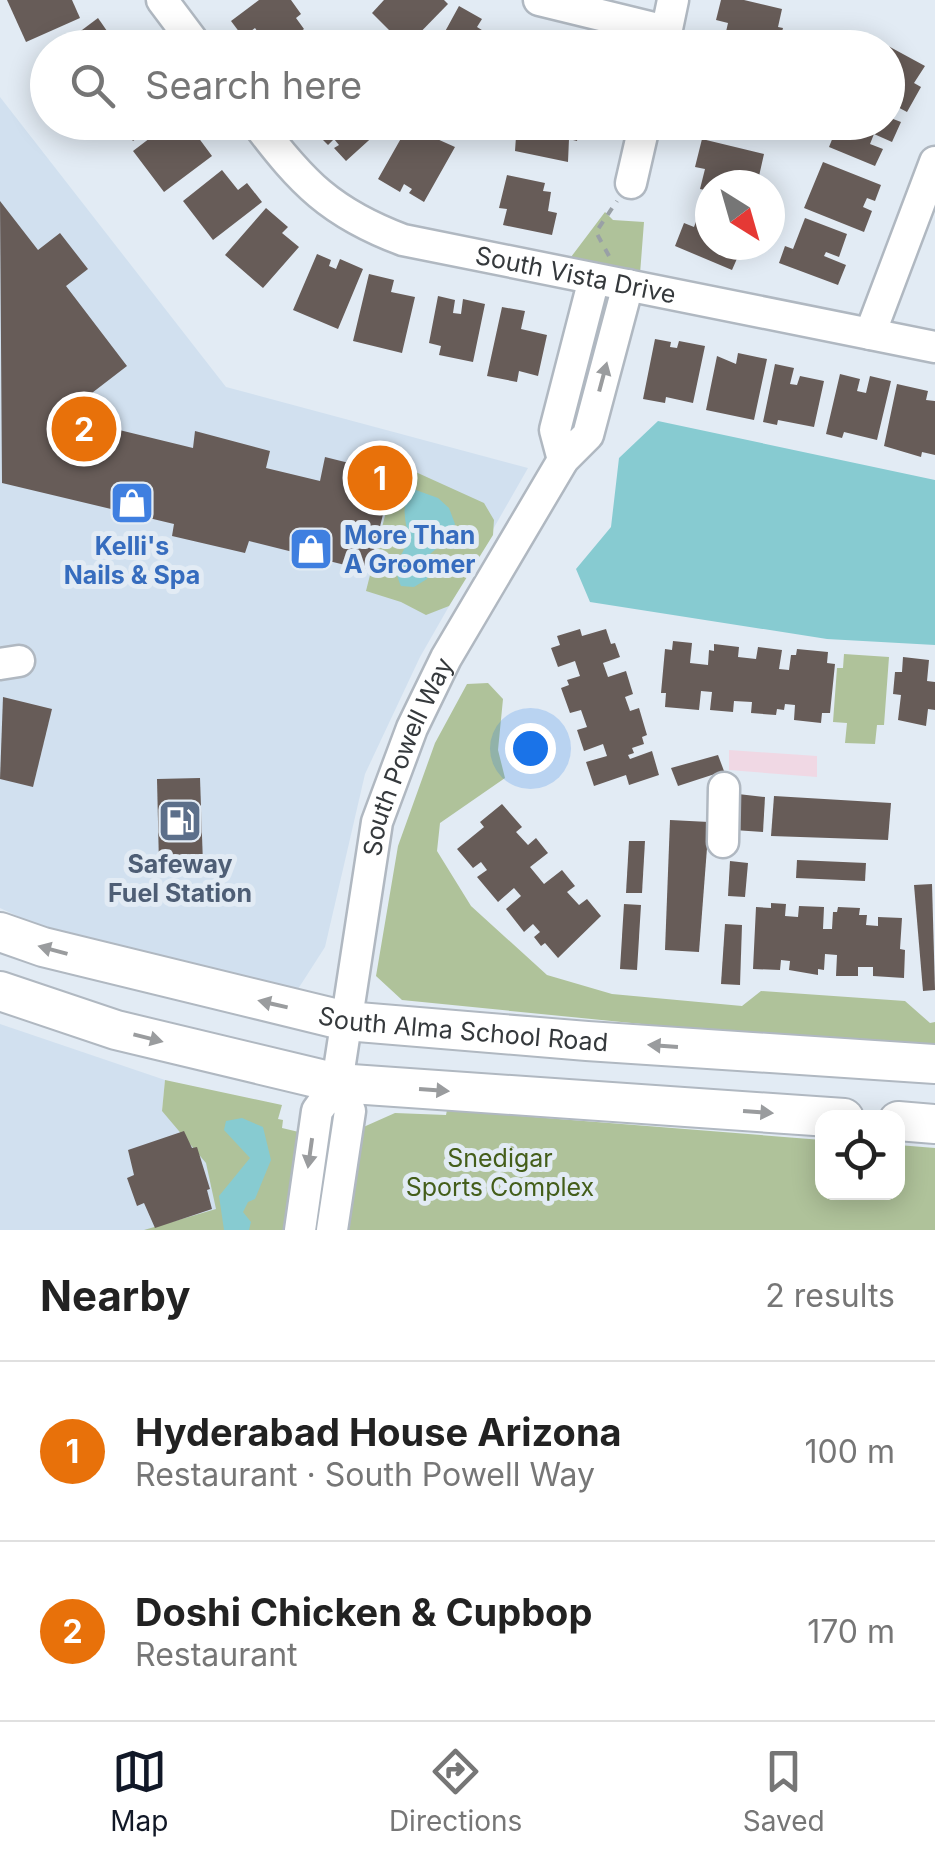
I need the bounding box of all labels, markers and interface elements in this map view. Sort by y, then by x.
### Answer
search box [30,30,905,140]
icon: search [65,58,120,113]
text: Search here [145,62,362,108]
north arrow [695,170,785,260]
street label: South Vista Drive [473,240,679,310]
one-way arrow [596,361,612,392]
pin: 2 [52,392,116,466]
pin: 1 [348,440,412,516]
shop icon: Kelli's Nails & Spa [109,480,155,526]
place label: More Than A Groomer [344,520,475,579]
shop icon: More Than A Groomer [288,526,334,572]
place label: Kelli's Nails & Spa [64,531,200,590]
street label: South Powell Way [357,653,459,858]
your location [505,723,556,774]
fuel station icon: Safeway Fuel Station [157,798,203,844]
place label: Safeway Fuel Station [108,849,252,908]
one-way arrow [38,941,69,957]
one-way arrow [257,996,288,1011]
street label: South Alma School Road [315,1000,609,1057]
one-way arrow [133,1031,164,1046]
one-way arrow [647,1038,679,1054]
one-way arrow [419,1082,451,1098]
one-way arrow [743,1104,775,1120]
map controls [815,1110,905,1200]
button: locate [815,1110,905,1200]
one-way arrow [302,1138,318,1170]
park label: Snedigar Sports Complex [406,1143,594,1202]
text: Nearby [40,1270,191,1321]
text: 2 results [765,1276,895,1315]
text: Hyderabad House Arizona [135,1409,622,1455]
text: 1 [66,1432,79,1471]
text: 100 m [805,1432,895,1471]
text: Restaurant · South Powell Way [135,1455,595,1494]
text: Doshi Chicken & Cupbop [135,1589,592,1635]
text: 2 [62,1612,83,1651]
text: 170 m [807,1612,895,1651]
text: Restaurant [135,1635,298,1674]
tab: Map [110,1744,168,1838]
tab: Directions [389,1744,522,1838]
tab: Saved [743,1744,825,1838]

